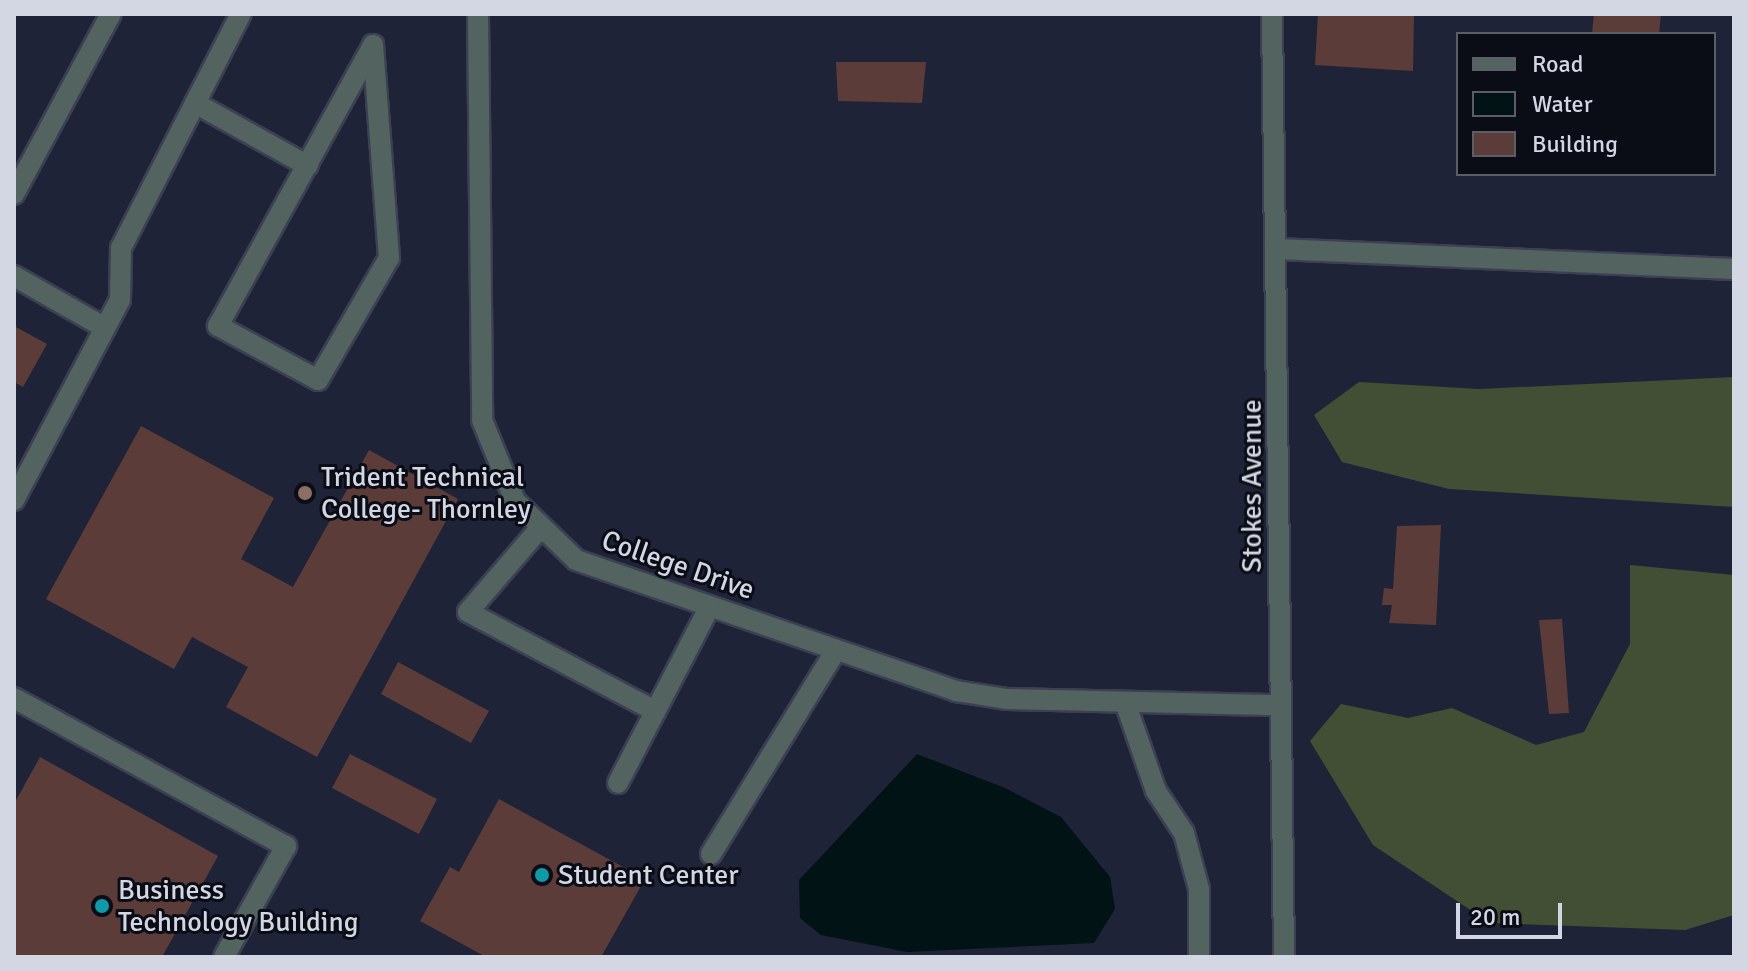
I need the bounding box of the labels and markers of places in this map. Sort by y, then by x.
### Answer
place label: Trident Technical College- Thornley [321,460,531,526]
marker: Trident Technical College- Thornley [296,484,314,502]
place label: Student Center [558,858,739,892]
marker: Student Center [533,866,551,884]
place label: Business Technology Building [118,873,358,939]
marker: Business Technology Building [93,897,111,915]

